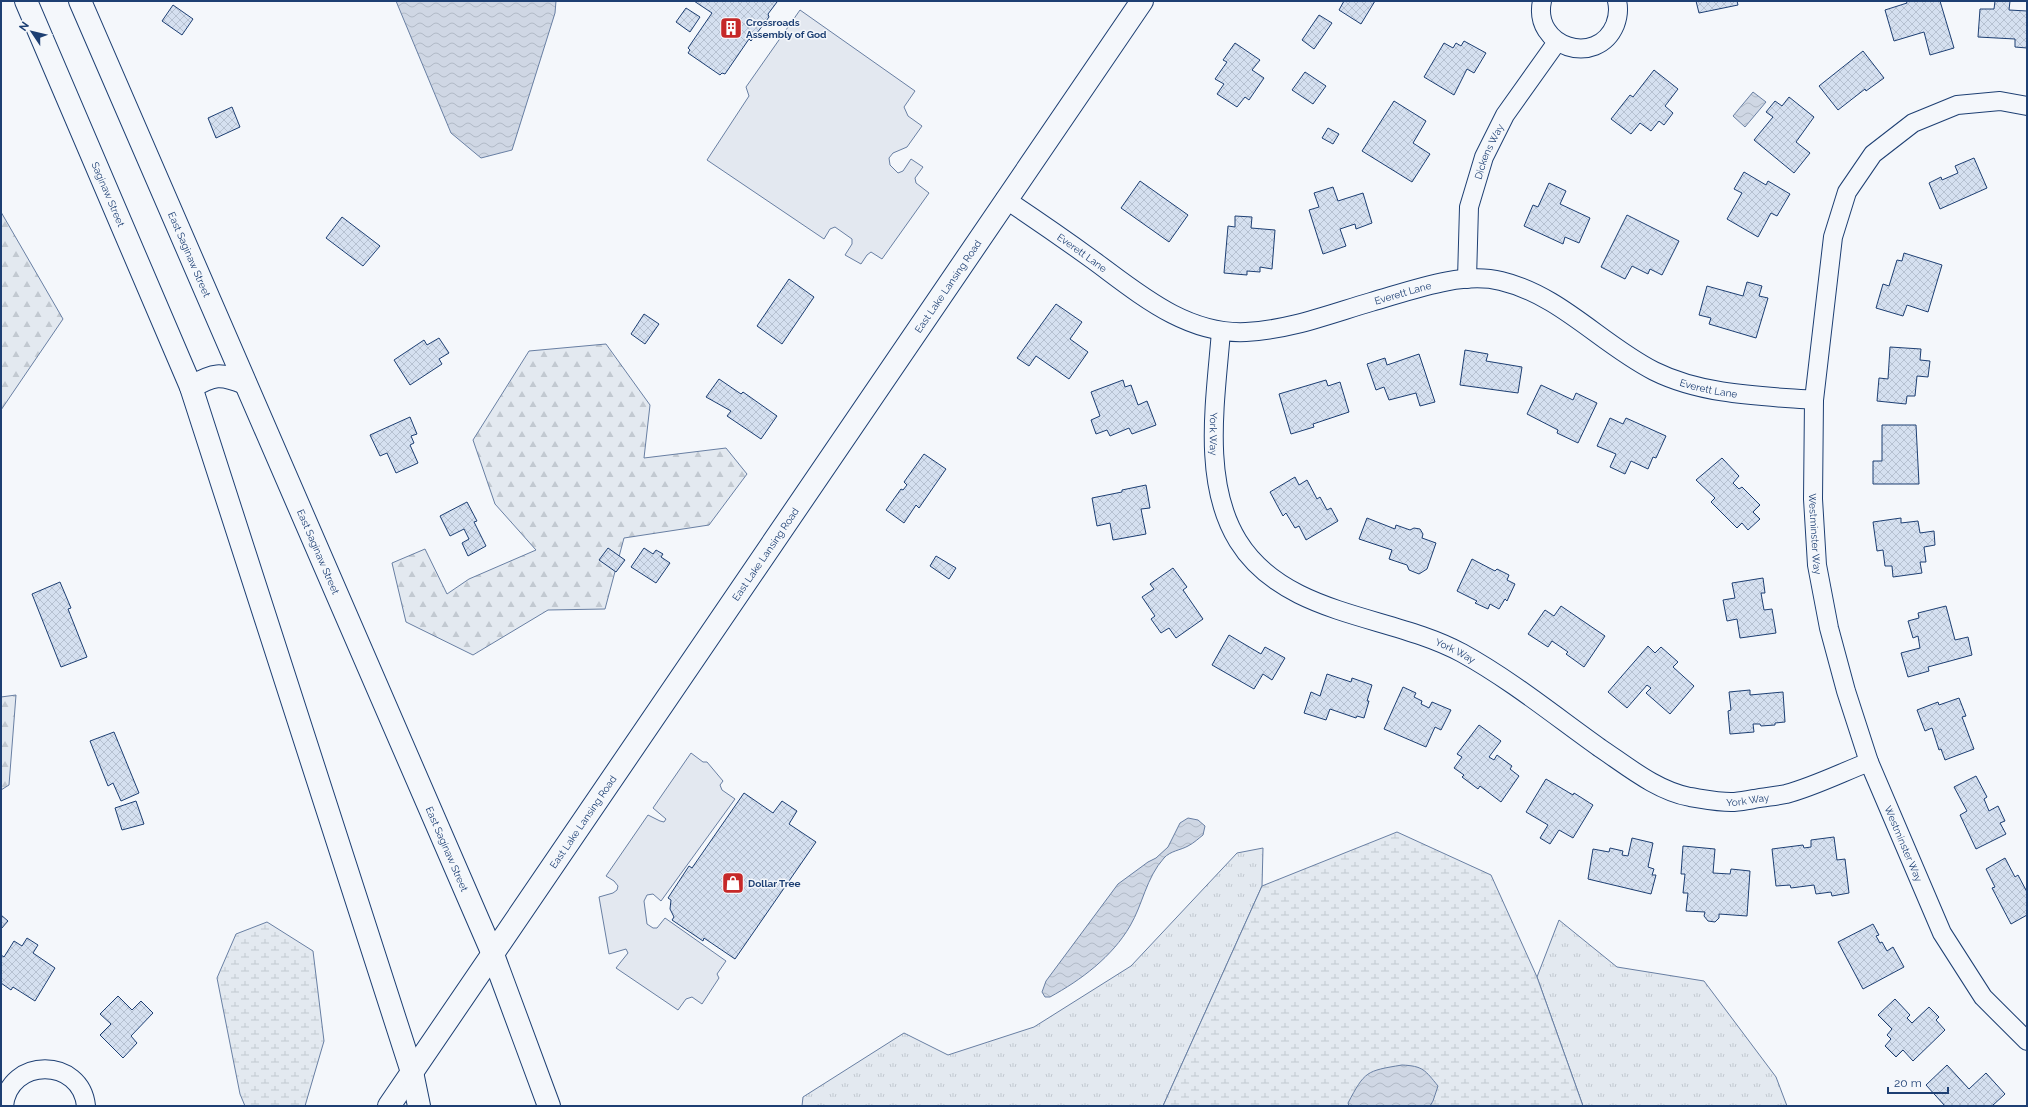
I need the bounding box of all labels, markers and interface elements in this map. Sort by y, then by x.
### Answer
north arrow [12,12,52,52]
building icon: Crossroads Assembly of God [718,15,744,41]
place label: Crossroads Assembly of God [746,17,827,40]
text: N [16,19,32,34]
street label: Dickens Way [1472,121,1505,180]
street label: Saginaw Street [90,160,127,229]
street label: East Saginaw Street [166,210,213,299]
street label: Everett Lane [1055,231,1109,274]
street label: East Lake Lansing Road [912,238,983,335]
street label: Everett Lane [1373,279,1432,306]
street label: Everett Lane [1679,376,1738,399]
street label: York Way [1208,412,1220,456]
street label: Westminster Way [1807,493,1824,576]
street label: East Lake Lansing Road [730,506,801,602]
street label: East Saginaw Street [295,507,342,596]
street label: York Way [1434,636,1478,665]
street label: East Lake Lansing Road [547,773,618,870]
street label: York Way [1726,791,1770,808]
street label: Westminster Way [1883,804,1925,884]
street label: East Saginaw Street [424,805,471,894]
shop icon: Dollar Tree [720,870,746,896]
place label: Dollar Tree [748,878,801,889]
scale bar [1888,1069,1948,1095]
text: 20 m [1894,1076,1922,1090]

